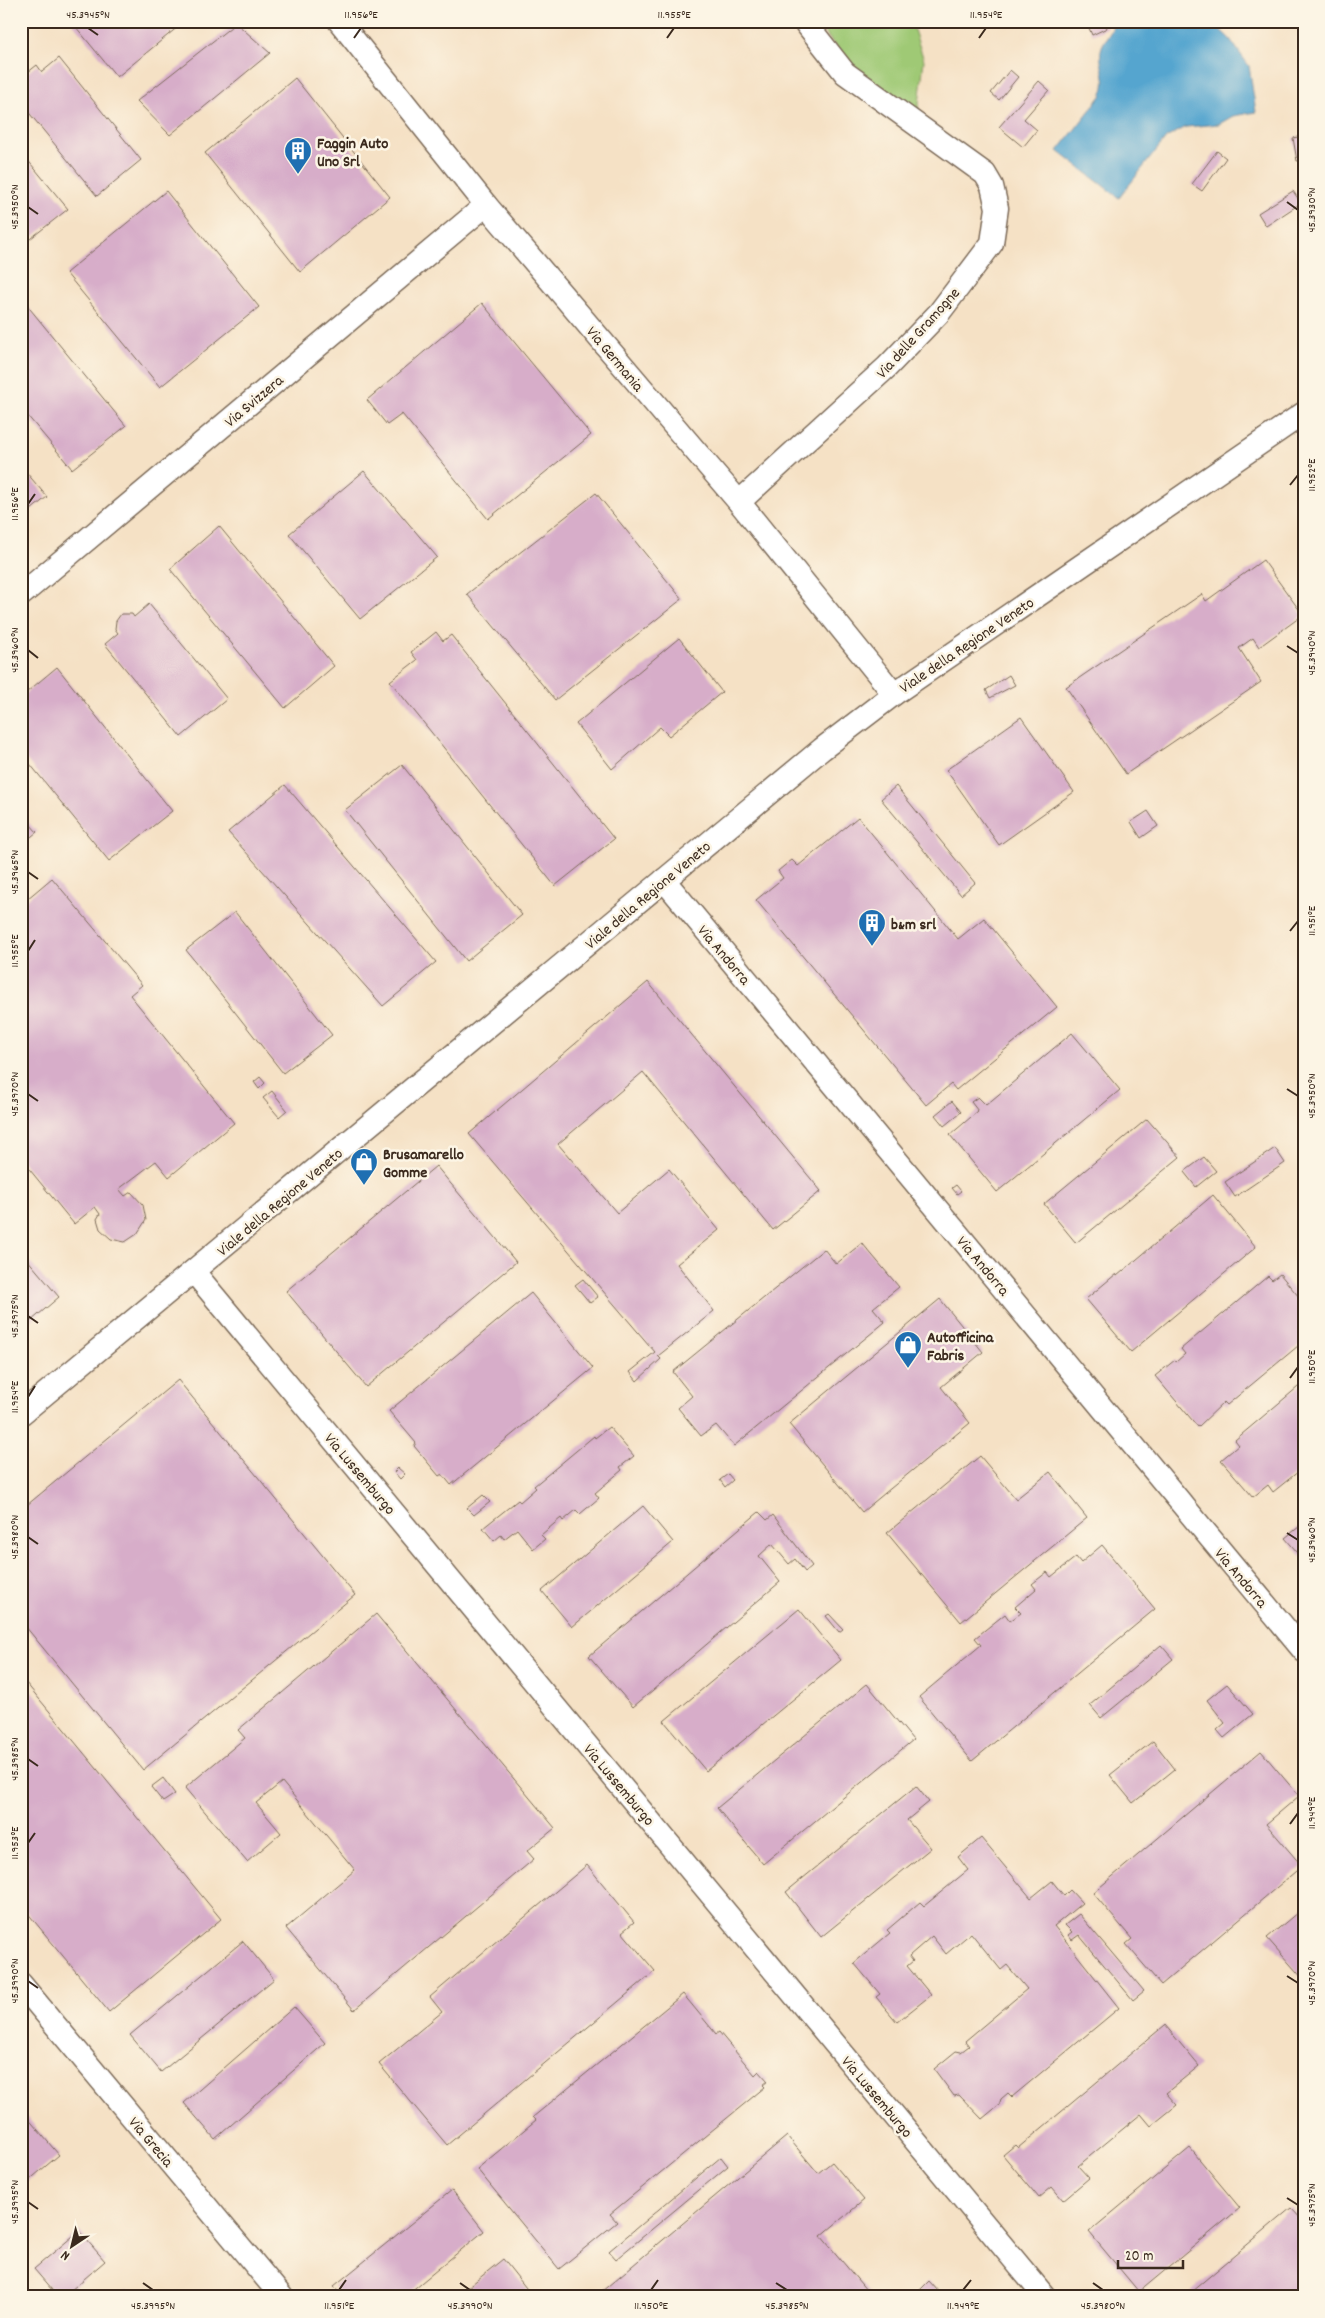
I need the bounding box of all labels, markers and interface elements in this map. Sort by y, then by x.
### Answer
text: 45.3945°N [66,7,110,24]
text: 11.956°E [344,7,378,24]
text: 11.955°E [657,7,691,24]
text: 11.954°E [970,7,1003,24]
place label: Faggin Auto Uno Srl [317,133,388,174]
building icon: Faggin Auto Uno Srl [283,136,313,175]
text: 45.3950°N [7,184,24,230]
text: 45.3930°N [1304,187,1321,233]
street label: Via delle Gramogne [872,283,966,384]
street label: Via Germania [580,322,649,398]
street label: Via Svizzera [220,370,290,434]
text: 11.952°E [1304,458,1321,491]
text: 11.956°E [7,487,24,521]
street label: Viale della Regione Veneto [895,592,1039,700]
text: 45.3960°N [7,627,24,673]
text: 45.3940°N [1304,631,1321,675]
street label: Viale della Regione Veneto [581,836,717,956]
text: 45.3965°N [7,850,24,894]
text: 11.951°E [1304,905,1321,936]
building icon: b&m srl [857,908,887,947]
place label: b&m srl [891,914,936,937]
street label: Via Andorra [691,921,755,991]
text: 11.955°E [7,934,24,968]
text: 45.3970°N [7,1072,24,1116]
text: 45.3950°N [1304,1073,1321,1119]
street label: Viale della Regione Veneto [213,1143,349,1263]
place label: Brusamarello Gomme [383,1144,464,1185]
shop icon: Brusamarello Gomme [349,1147,379,1186]
street label: Via Andorra [950,1232,1014,1302]
text: 45.3975°N [7,1294,24,1338]
place label: Autofficina Fabris [927,1327,995,1368]
shop icon: Autofficina Fabris [893,1330,923,1369]
text: 11.950°E [1304,1349,1321,1384]
text: 11.954°E [7,1380,24,1413]
street label: Via Lussemburgo [318,1429,400,1521]
text: 45.3980°N [7,1515,24,1559]
text: 45.3960°N [1304,1517,1321,1563]
street label: Via Andorra [1208,1544,1272,1614]
text: 45.3985°N [7,1737,24,1781]
street label: Via Lussemburgo [577,1740,659,1832]
text: 11.949°E [1304,1796,1321,1829]
text: 11.953°E [7,1826,24,1859]
text: 45.3990°N [7,1958,24,2004]
text: 45.3970°N [1304,1961,1321,2005]
street label: Via Lussemburgo [835,2052,917,2144]
street label: Via Grecia [122,2112,178,2173]
text: 45.3995°N [7,2180,24,2224]
text: 45.3975°N [1304,2183,1321,2227]
north arrow [48,2220,98,2270]
scale bar [1118,2238,1182,2270]
text: N [57,2245,74,2265]
text: 20 m [1125,2246,1153,2268]
text: 45.3995°N [131,2298,175,2315]
text: 11.951°E [324,2298,355,2315]
text: 45.3990°N [447,2298,493,2315]
text: 11.950°E [634,2298,669,2315]
text: 45.3985°N [765,2298,809,2315]
text: 11.949°E [947,2298,980,2315]
text: 45.3980°N [1081,2298,1125,2315]

